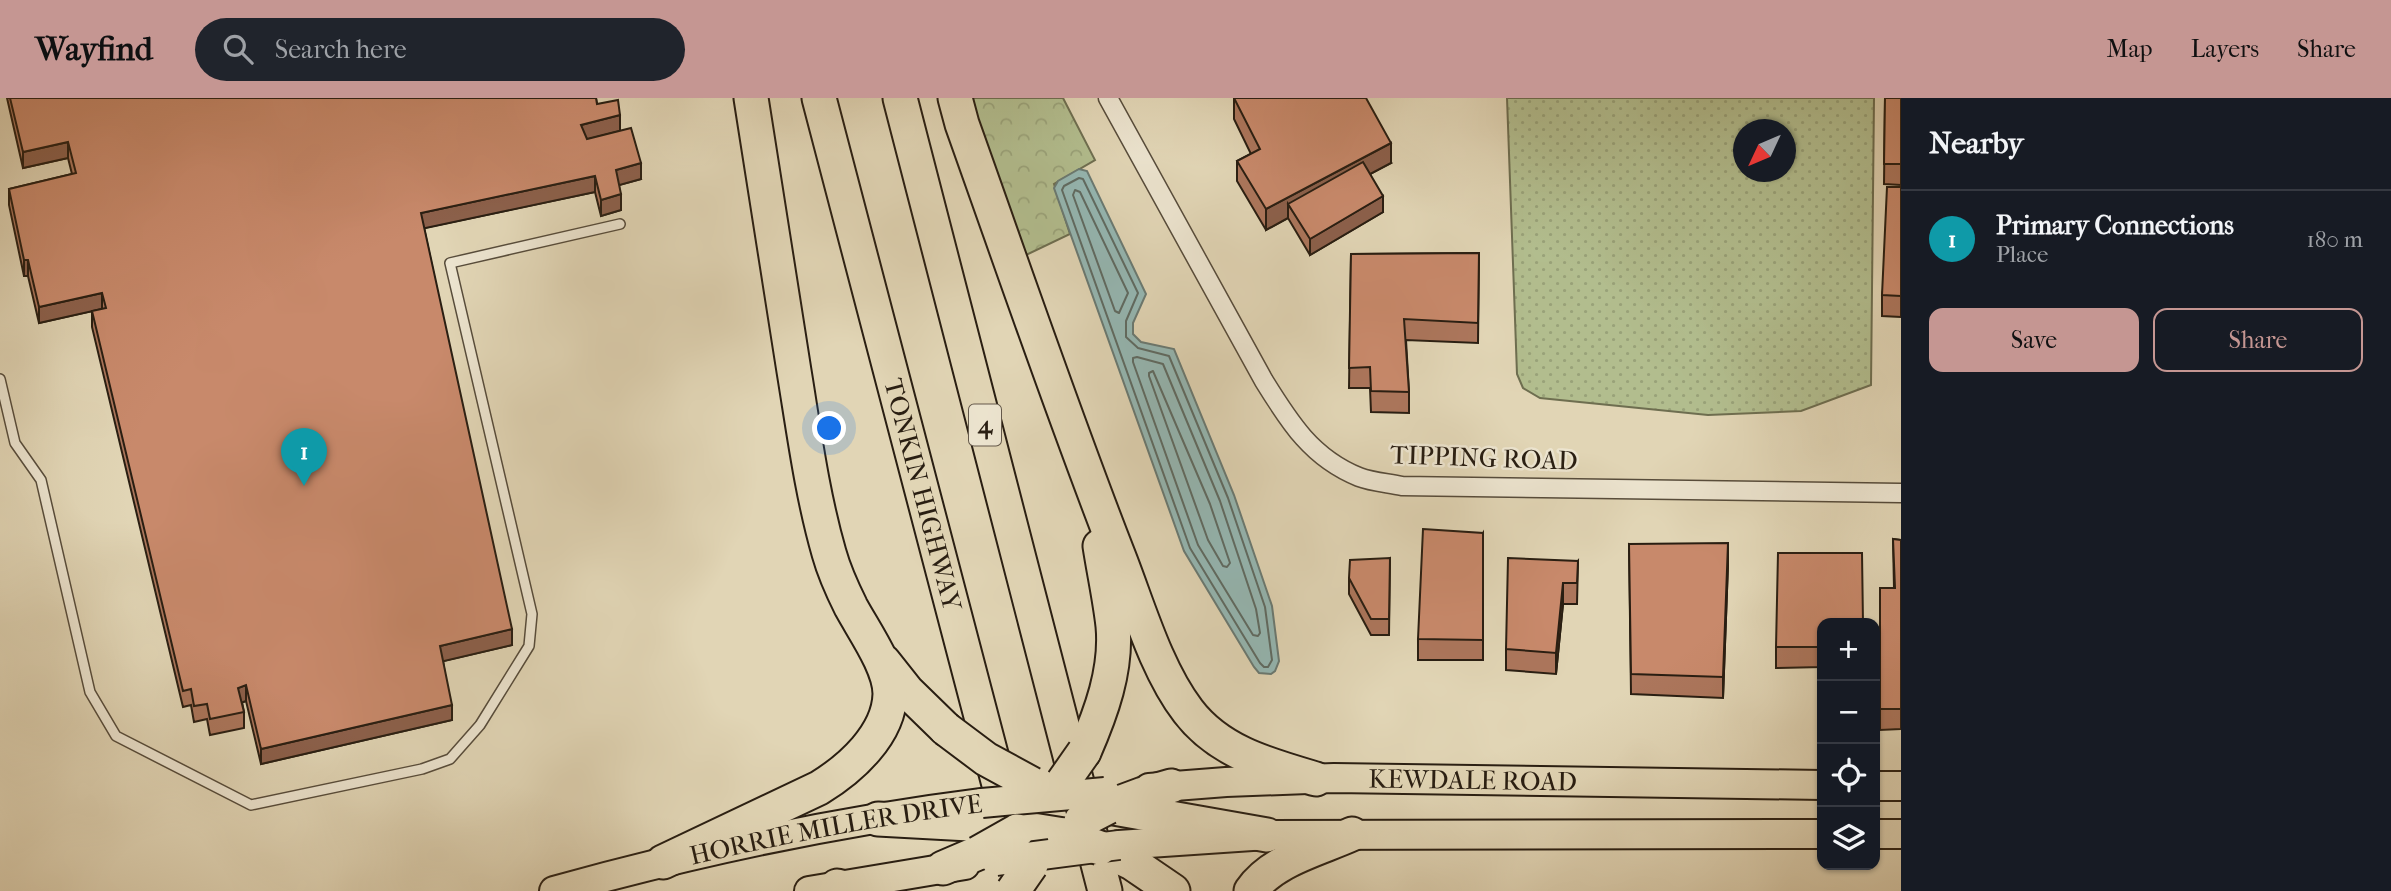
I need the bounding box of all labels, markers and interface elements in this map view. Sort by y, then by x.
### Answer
search box [195,18,685,81]
text: Wayfind [35,30,153,69]
icon: search [219,30,257,68]
text: Search here [275,34,407,65]
text: Map [2107,35,2153,63]
text: Layers [2191,35,2259,63]
text: Share [2297,35,2356,63]
north arrow [1733,119,1796,182]
text: Nearby [1929,126,2024,161]
text: Primary Connections [1996,210,2234,241]
text: 1 [1948,226,1956,253]
text: 180 m [2306,226,2363,253]
text: Place [1996,241,2048,268]
button: Save [1929,308,2139,372]
button: Share [2153,308,2363,372]
street label: TONKIN HIGHWAY [878,375,969,615]
road number: 4 [969,404,1001,446]
your location [812,411,846,445]
pin: 1 [281,428,327,486]
street label: TIPPING ROAD [1390,439,1578,477]
map controls [1817,618,1880,870]
button: + [1817,618,1880,681]
button: − [1817,681,1880,744]
button: locate [1817,744,1880,807]
street label: KEWDALE ROAD [1368,763,1577,797]
street label: HORRIE MILLER DRIVE [687,788,984,871]
button: layers [1817,807,1880,870]

